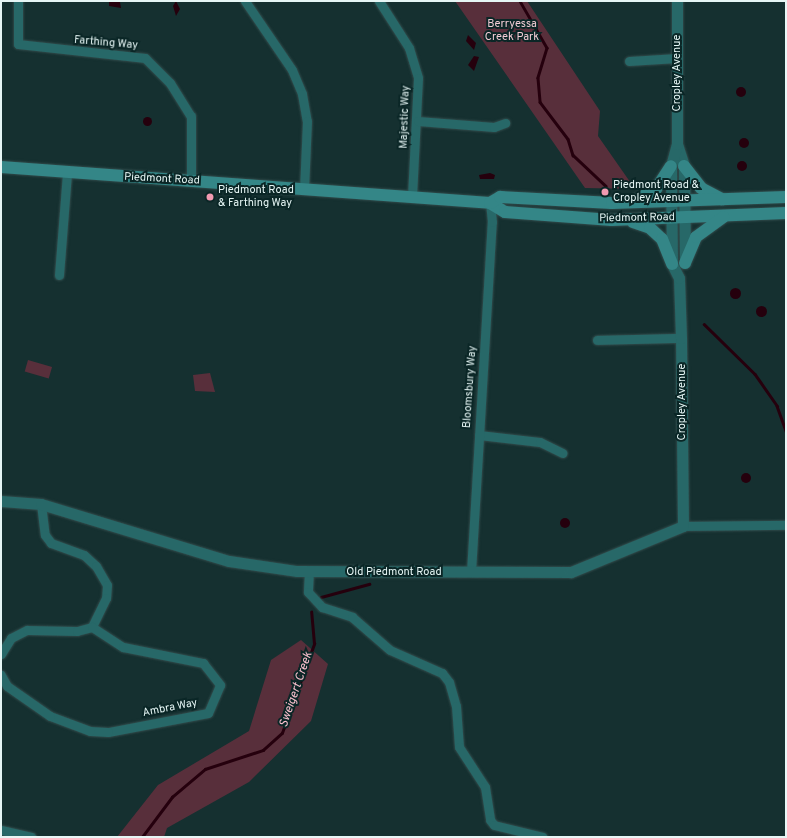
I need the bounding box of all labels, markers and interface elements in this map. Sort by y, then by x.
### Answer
park label: Berryessa Creek Park [485,18,539,44]
street label: Farthing Way [73,34,139,52]
street label: Cropley Avenue [670,34,684,112]
street label: Majestic Way [397,85,413,149]
street label: Piedmont Road [124,170,200,188]
place label: Piedmont Road & Cropley Avenue [613,179,699,205]
place label: Piedmont Road & Farthing Way [218,184,294,210]
marker: Piedmont Road & Cropley Avenue [600,187,610,197]
marker: Piedmont Road & Farthing Way [205,192,215,202]
street label: Piedmont Road [599,211,675,225]
street label: Bloomsbury Way [461,345,479,429]
street label: Cropley Avenue [675,363,689,441]
street label: Old Piedmont Road [346,565,442,579]
water label: Sweigert Creek [277,650,317,730]
street label: Ambra Way [141,696,199,720]

